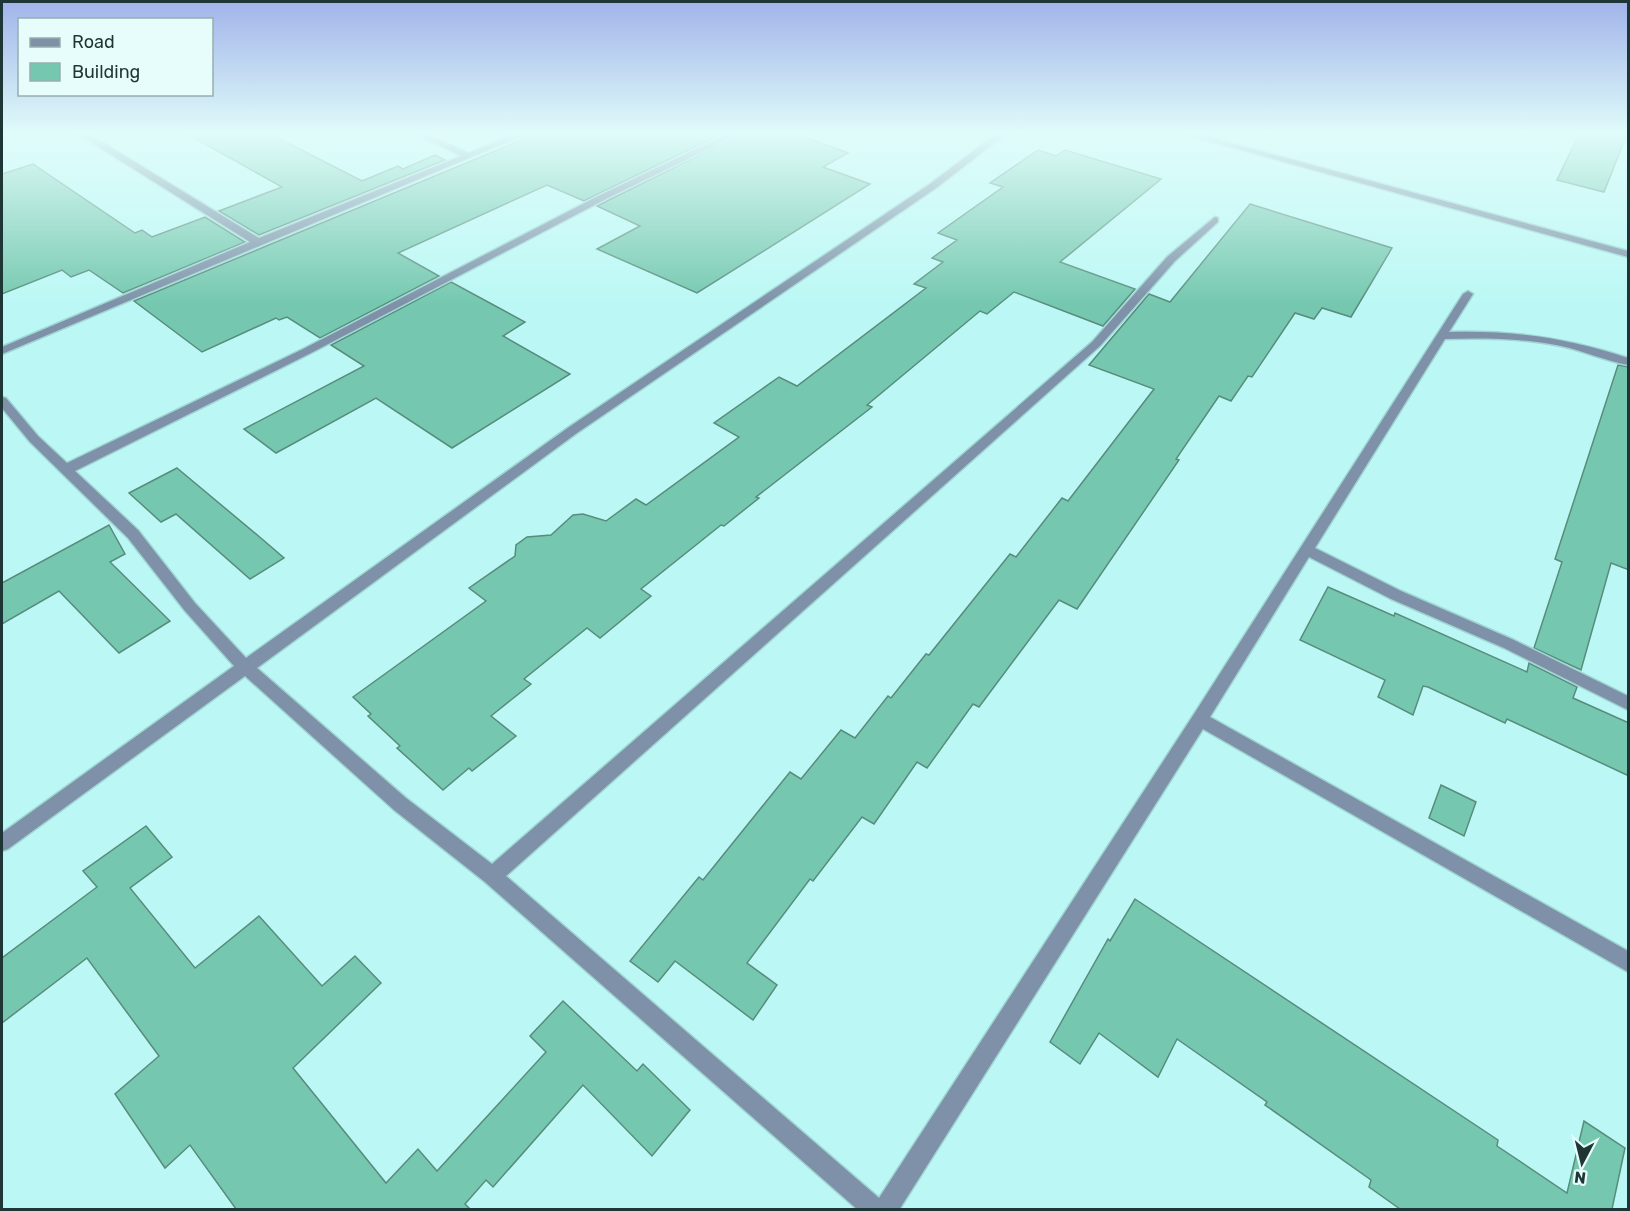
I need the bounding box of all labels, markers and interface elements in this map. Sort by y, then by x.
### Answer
legend [18,18,213,96]
text: Road [72,31,115,53]
text: Building [72,61,140,83]
north arrow [1552,1133,1612,1193]
text: N [1573,1167,1587,1188]

